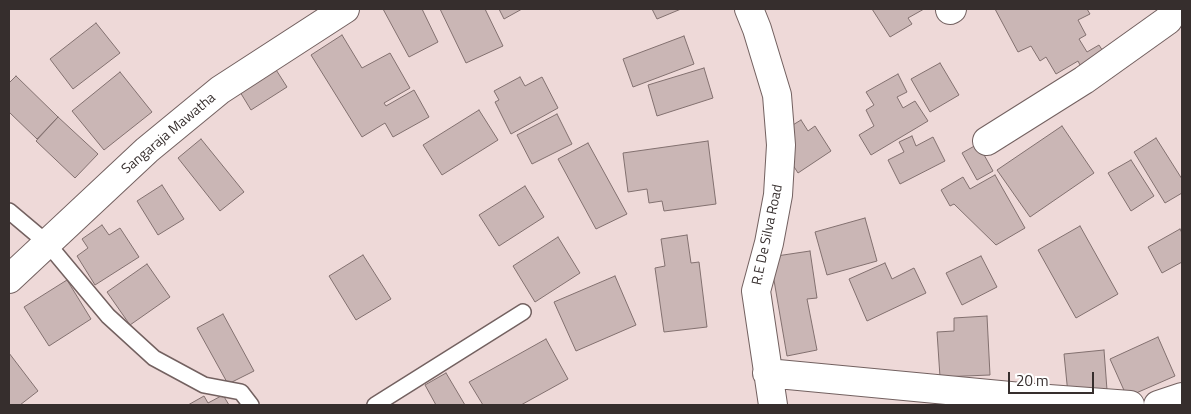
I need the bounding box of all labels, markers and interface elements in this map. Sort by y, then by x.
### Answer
street label: Sangaraja Mawatha [119,90,219,178]
street label: R.E De Silva Road [749,183,787,287]
scale bar [1011,362,1097,394]
text: 20 m [1016,369,1049,392]

